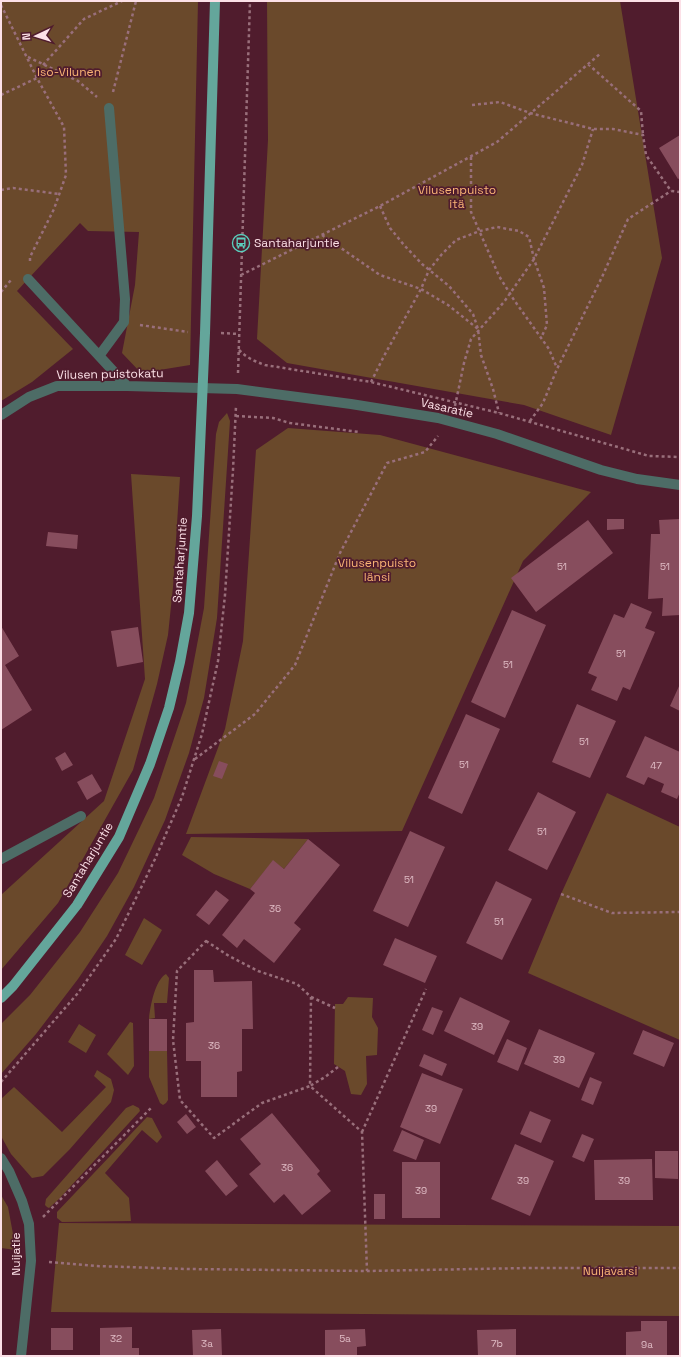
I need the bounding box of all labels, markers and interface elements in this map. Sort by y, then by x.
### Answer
north arrow [16,16,56,56]
text: N [19,33,33,41]
park label: Iso-Vilunen [37,64,101,80]
park label: Vilusenpuisto itä [418,182,496,212]
bus stop icon: Santaharjuntie [231,233,251,253]
place label: Santaharjuntie [254,235,340,251]
street label: Vilusen puistokatu [56,365,164,383]
street label: Vasaratie [419,394,475,422]
street label: Santaharjuntie [169,517,191,603]
park label: Vilusenpuisto länsi [338,555,416,585]
house number: 51 [557,560,567,573]
house number: 51 [660,560,670,573]
house number: 51 [616,647,626,660]
house number: 51 [503,658,513,671]
house number: 51 [579,735,589,748]
house number: 51 [459,758,469,771]
house number: 47 [650,759,662,772]
street label: Santaharjuntie [59,819,117,901]
house number: 51 [537,825,547,838]
house number: 51 [404,873,414,886]
house number: 36 [269,902,281,915]
house number: 51 [494,915,504,928]
house number: 39 [471,1020,483,1033]
house number: 36 [208,1039,220,1052]
house number: 39 [553,1053,565,1066]
house number: 39 [425,1102,437,1115]
house number: 36 [281,1161,293,1174]
house number: 39 [517,1174,529,1187]
house number: 39 [618,1174,630,1187]
house number: 39 [415,1184,427,1197]
street label: Nuijatie [8,1232,24,1276]
park label: Nuijavarsi [583,1263,637,1279]
house number: 32 [110,1332,122,1345]
house number: 5a [339,1332,351,1345]
house number: 3a [201,1337,213,1350]
house number: 7b [491,1337,503,1350]
house number: 9a [641,1338,653,1351]

